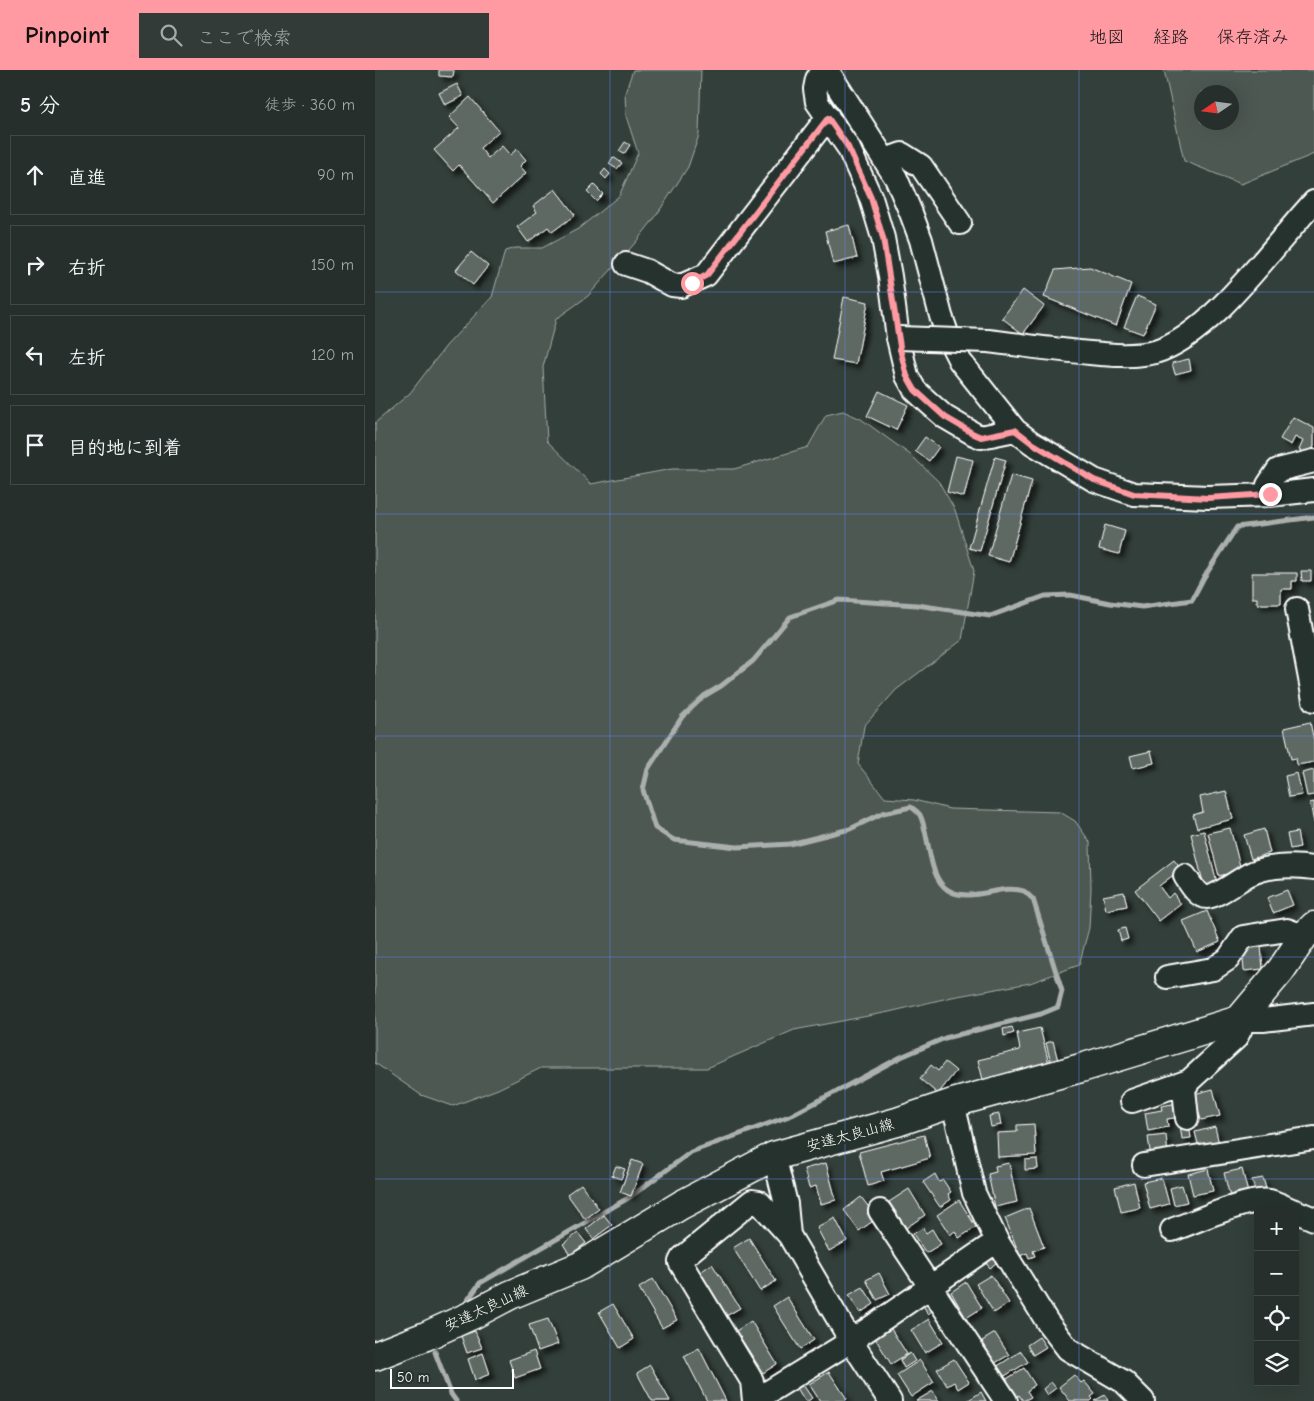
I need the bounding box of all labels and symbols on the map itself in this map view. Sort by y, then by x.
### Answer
north arrow [1194,85,1239,130]
route start [681,272,704,295]
route end [1259,483,1282,506]
street label: 安達太良山線 [804,1115,896,1155]
street label: 安達太良山線 [441,1281,531,1335]
scale bar [390,1366,514,1389]

